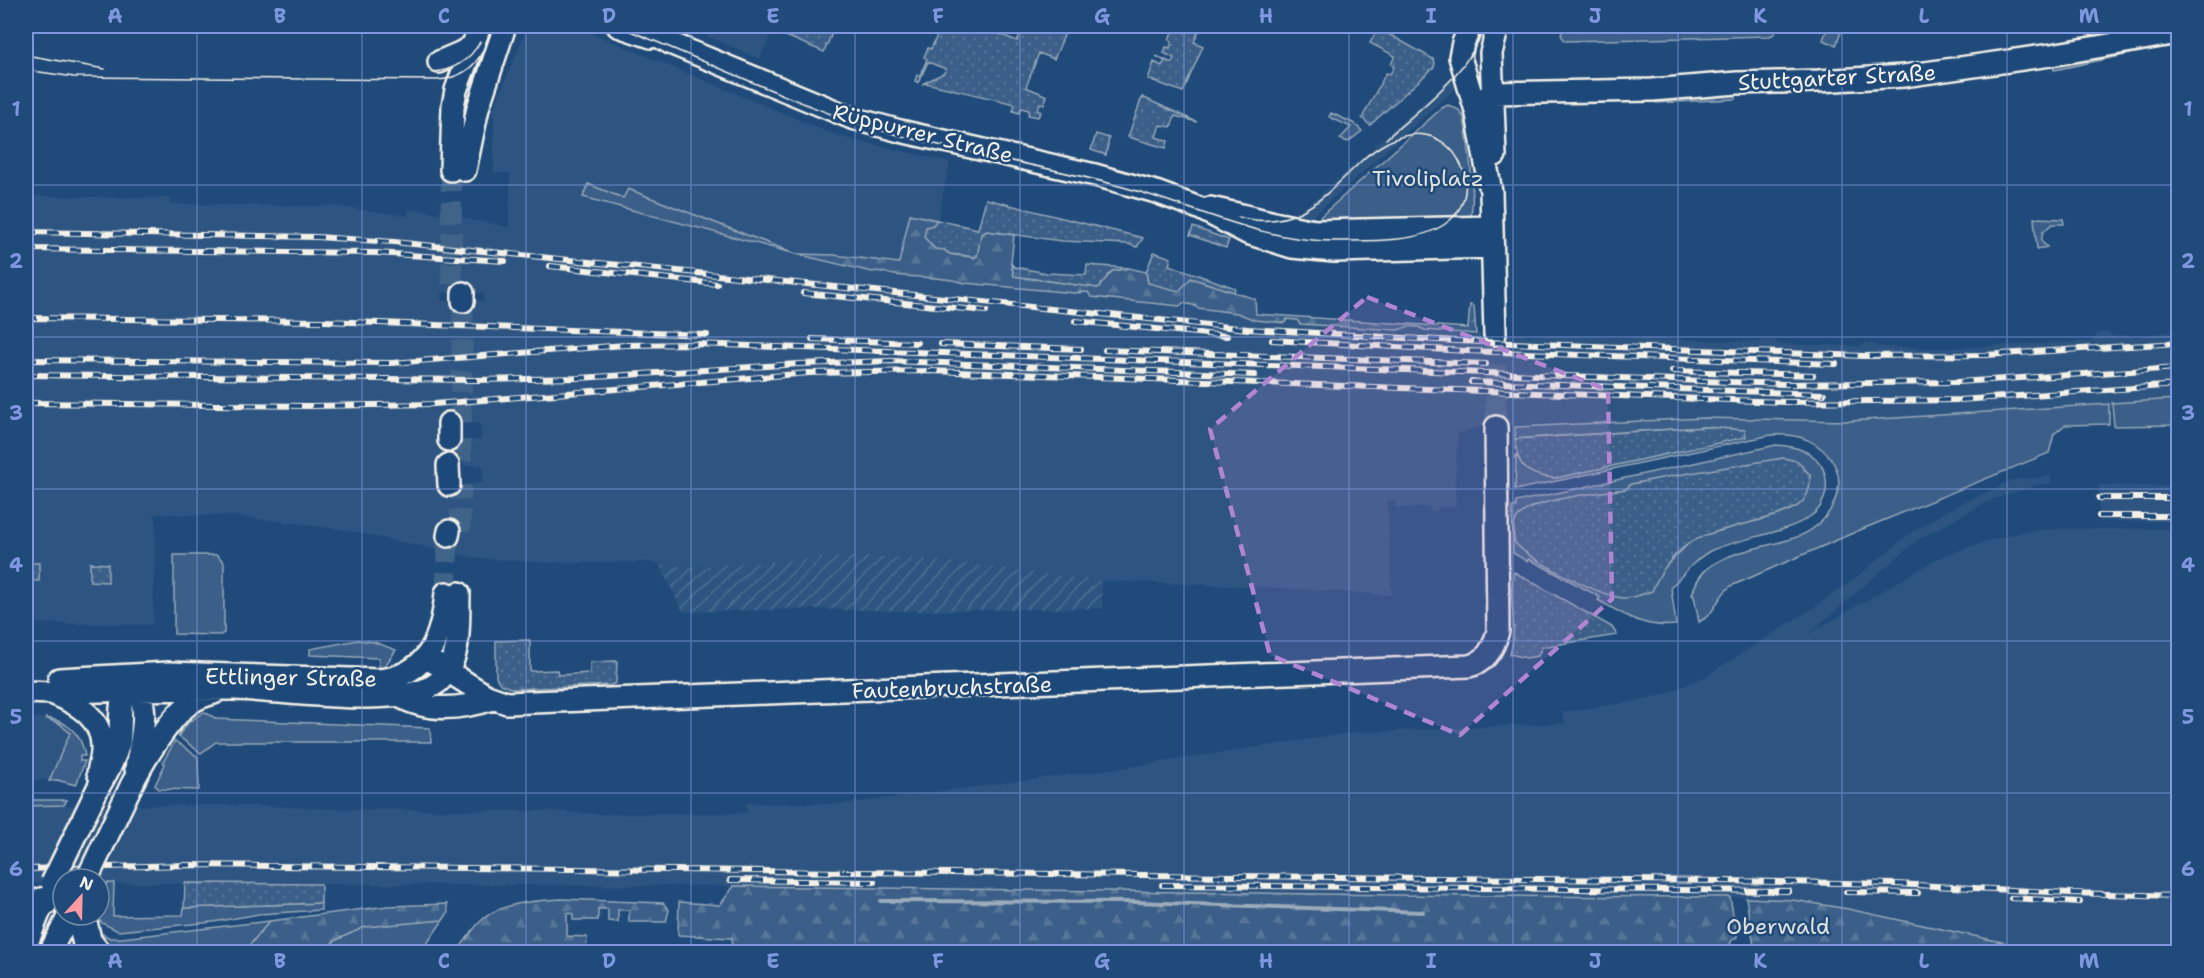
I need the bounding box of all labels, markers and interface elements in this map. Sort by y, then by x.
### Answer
text: A [107,3,123,29]
text: B [274,3,286,29]
text: C [438,3,450,29]
text: D [602,3,616,29]
text: E [766,3,780,29]
text: F [932,3,944,29]
text: G [1094,3,1110,29]
text: H [1259,3,1273,29]
text: I [1425,3,1437,29]
text: J [1589,3,1602,29]
text: K [1753,3,1767,29]
text: L [1919,3,1930,29]
text: M [2079,3,2100,29]
street label: Stuttgarter Straße [1737,58,1937,97]
text: 1 [11,96,21,122]
text: 1 [2183,96,2193,122]
street label: Rüppurrer Straße [830,97,1016,170]
park label: Tivoliplatz [1372,164,1484,193]
text: 2 [9,248,23,274]
text: 2 [2181,248,2195,274]
text: 3 [9,400,23,426]
text: 3 [2181,400,2195,426]
text: 4 [9,552,23,578]
text: 4 [2181,552,2195,578]
street label: Ettlinger Straße [205,662,377,693]
street label: Fautenbruchstraße [851,670,1053,705]
text: 5 [10,704,22,730]
text: 5 [2182,704,2194,730]
text: 6 [9,856,23,882]
text: 6 [2181,856,2195,882]
north arrow [51,867,111,927]
text: N [77,871,96,896]
park label: Oberwald [1726,912,1830,941]
text: A [107,948,123,974]
text: B [274,948,286,974]
text: C [438,948,450,974]
text: D [602,948,616,974]
text: E [766,948,780,974]
text: F [932,948,944,974]
text: G [1094,948,1110,974]
text: H [1259,948,1273,974]
text: I [1425,948,1437,974]
text: J [1589,948,1602,974]
text: K [1753,948,1767,974]
text: L [1919,948,1930,974]
text: M [2079,948,2100,974]

